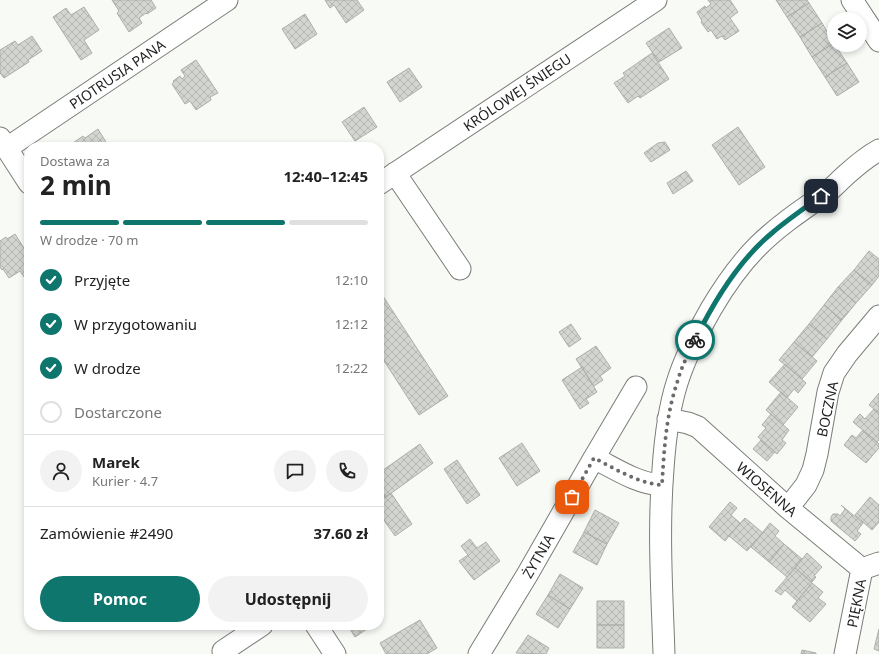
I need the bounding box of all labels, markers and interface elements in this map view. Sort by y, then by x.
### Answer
map controls [827,12,867,52]
button: layers [827,12,867,52]
street label: PIOTRUSIA PANA [65,35,169,113]
street label: KRÓLOWEJ ŚNIEGU [459,49,575,135]
text: Dostawa za [40,152,110,170]
text: 12:40–12:45 [283,166,368,186]
text: 2 min [40,167,112,203]
pin [804,179,838,213]
icon: home [810,185,832,207]
text: W drodze · 70 m [40,231,139,249]
icon: check [40,269,62,291]
text: Przyjęte [74,270,130,290]
text: 12:10 [335,271,368,289]
icon: check [40,313,62,335]
text: W przygotowaniu [74,314,197,334]
text: 12:12 [335,315,368,333]
courier [675,320,715,360]
icon: bike [684,329,706,351]
icon: check [40,357,62,379]
text: W drodze [74,358,141,378]
text: 12:22 [335,359,368,377]
street label: BOCZNA [812,379,842,439]
text: Dostarczone [74,402,162,422]
button: person [40,450,82,492]
button: chat [274,450,316,492]
button: phone [326,450,368,492]
text: Marek [92,452,140,472]
street label: WIOSENNA [733,457,801,521]
text: Kurier · 4.7 [92,472,158,490]
pin [555,480,589,514]
icon: bag [561,486,583,508]
text: Zamówienie #2490 [40,523,173,543]
text: 37.60 zł [314,523,368,543]
street label: ŻYTNIA [518,530,558,582]
button: Pomoc [40,576,200,622]
button: Udostępnij [208,576,368,622]
street label: PIĘKNA [842,577,870,629]

